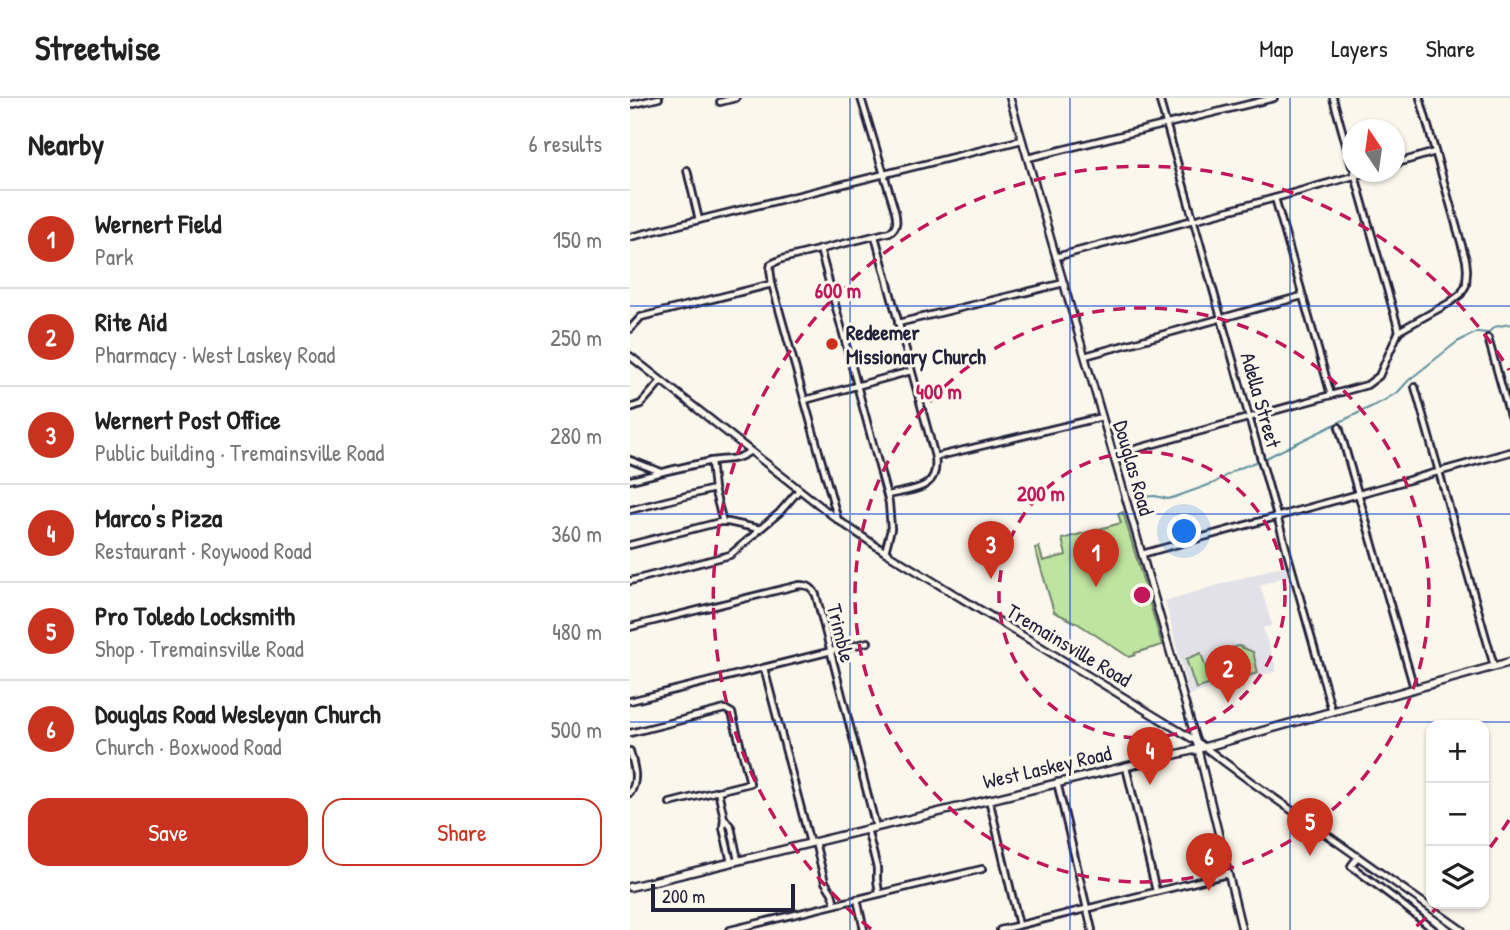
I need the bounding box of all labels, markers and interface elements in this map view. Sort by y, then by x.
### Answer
text: Streetwise [35,26,160,70]
text: Map [1259,32,1293,64]
text: Layers [1331,32,1388,64]
text: Share [1426,32,1475,64]
north arrow [1342,119,1405,182]
text: Nearby [28,124,104,164]
text: 6 results [529,128,602,159]
text: Wernert Field [95,206,221,241]
text: 1 [47,224,55,255]
text: 150 m [553,224,602,255]
text: Park [95,241,133,272]
text: 600 m [815,276,861,305]
text: Rite Aid [95,304,167,339]
place label: Redeemer Missionary Church [846,318,986,372]
text: 2 [46,322,56,353]
text: 250 m [550,322,602,353]
marker: Redeemer Missionary Church [824,336,840,352]
text: Pharmacy · West Laskey Road [95,339,335,370]
street label: Adella Street [1234,349,1289,452]
text: 400 m [916,377,962,406]
text: Wernert Post Office [95,402,281,437]
street label: Douglas Road [1107,417,1161,519]
text: 3 [46,420,56,451]
text: 280 m [550,420,602,451]
text: Public building · Tremainsville Road [95,437,384,468]
text: 200 m [1017,479,1065,508]
text: Marco's Pizza [95,500,222,535]
your location [1167,514,1201,548]
text: 4 [47,518,55,549]
text: 360 m [551,518,602,549]
pin: 3 [968,521,1014,579]
pin: 1 [1073,529,1119,587]
text: Restaurant · Roywood Road [95,535,312,566]
centre of rings [1130,583,1154,607]
street label: Tremainsville Road [1001,596,1137,694]
text: Pro Toledo Locksmith [95,598,295,633]
street label: Trimble [820,601,862,665]
text: 5 [46,616,56,647]
text: 480 m [552,616,602,647]
text: Shop · Tremainsville Road [95,633,304,664]
pin: 2 [1205,645,1251,703]
text: Douglas Road Wesleyan Church [95,696,381,731]
text: 6 [46,714,56,745]
text: 500 m [551,714,602,745]
map controls [1426,720,1489,909]
button: + [1426,720,1489,783]
pin: 4 [1127,727,1173,785]
text: Church · Boxwood Road [95,731,281,762]
street label: West Laskey Road [980,738,1114,796]
button: − [1426,783,1489,846]
button: Save [28,798,308,866]
button: Share [322,798,602,866]
pin: 5 [1287,798,1333,856]
pin: 6 [1186,833,1232,891]
button: layers [1426,846,1489,909]
scale bar [651,881,794,913]
text: 200 m [662,883,705,909]

